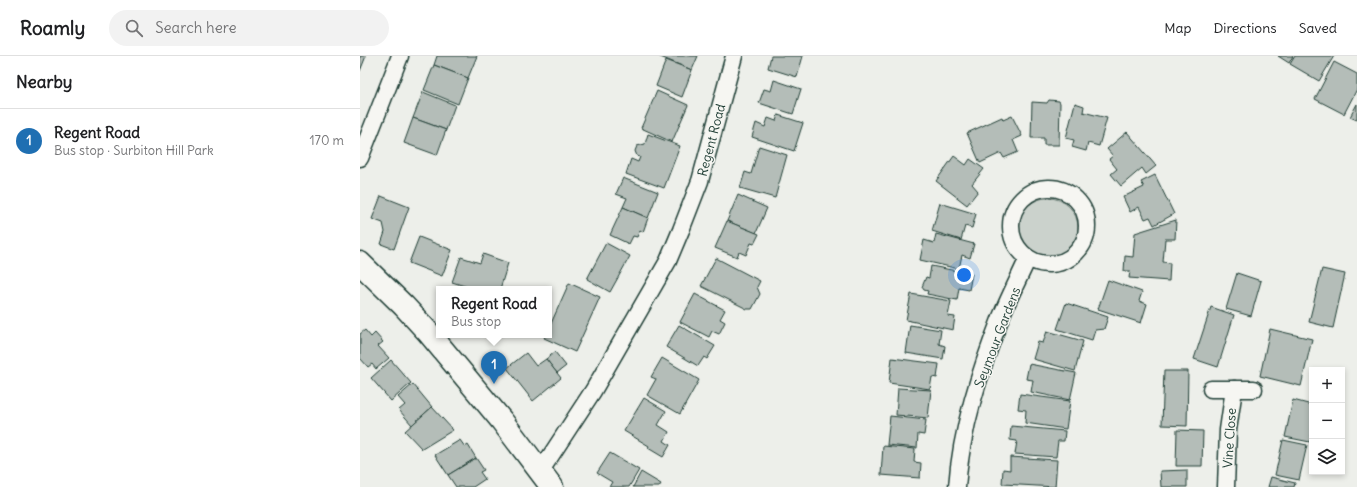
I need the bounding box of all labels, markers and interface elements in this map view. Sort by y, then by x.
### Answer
search box [109,10,389,46]
text: Roamly [20,16,85,40]
icon: search [123,17,145,39]
text: Search here [155,18,237,37]
text: Map [1164,19,1191,37]
text: Directions [1213,19,1277,37]
text: Saved [1299,19,1337,37]
text: Nearby [16,71,72,93]
street label: Regent Road [694,102,729,178]
text: Regent Road [54,123,140,142]
text: 1 [26,132,32,149]
text: 170 m [309,132,344,149]
text: Bus stop · Surbiton Hill Park [54,142,214,159]
your location [954,265,974,285]
street label: Seymour Gardens [970,284,1024,390]
popup [436,286,552,338]
text: Regent Road [451,294,537,313]
text: Bus stop [451,313,501,330]
pin: 1 [481,351,507,384]
map controls [1309,367,1345,475]
button: + [1309,367,1345,403]
button: − [1309,403,1345,439]
street label: Vine Close [1219,407,1240,469]
button: layers [1309,439,1345,475]

